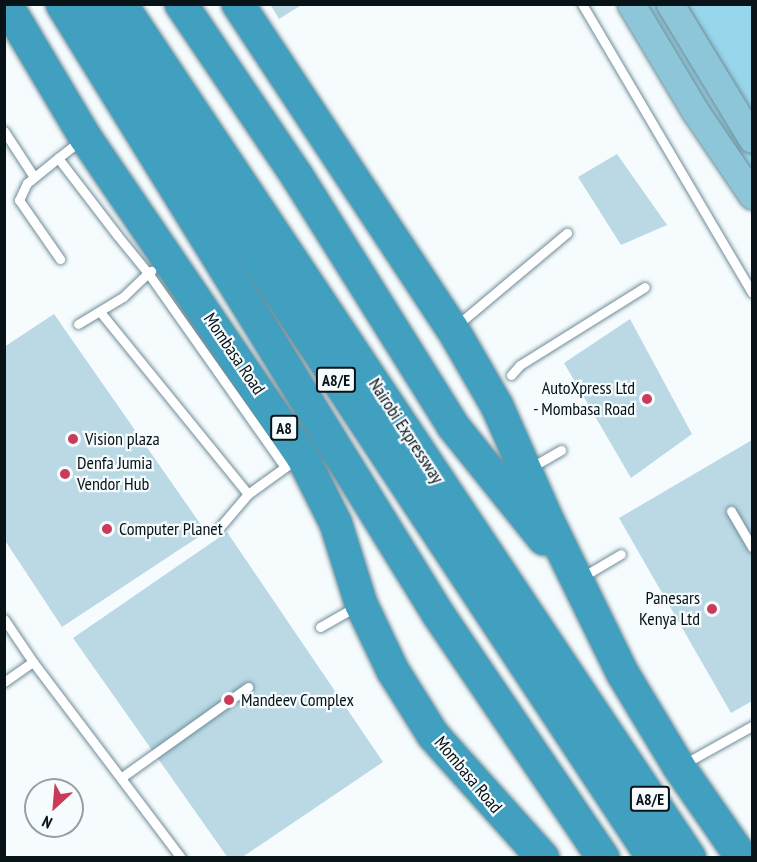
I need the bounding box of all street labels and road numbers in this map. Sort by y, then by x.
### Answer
street label: Mombasa Road [199,309,269,399]
road number: A8/E [315,367,357,393]
street label: Nairobi Expressway [364,374,448,488]
road number: A8 [269,415,299,441]
street label: Mombasa Road [430,732,506,818]
road number: A8/E [629,786,671,812]

